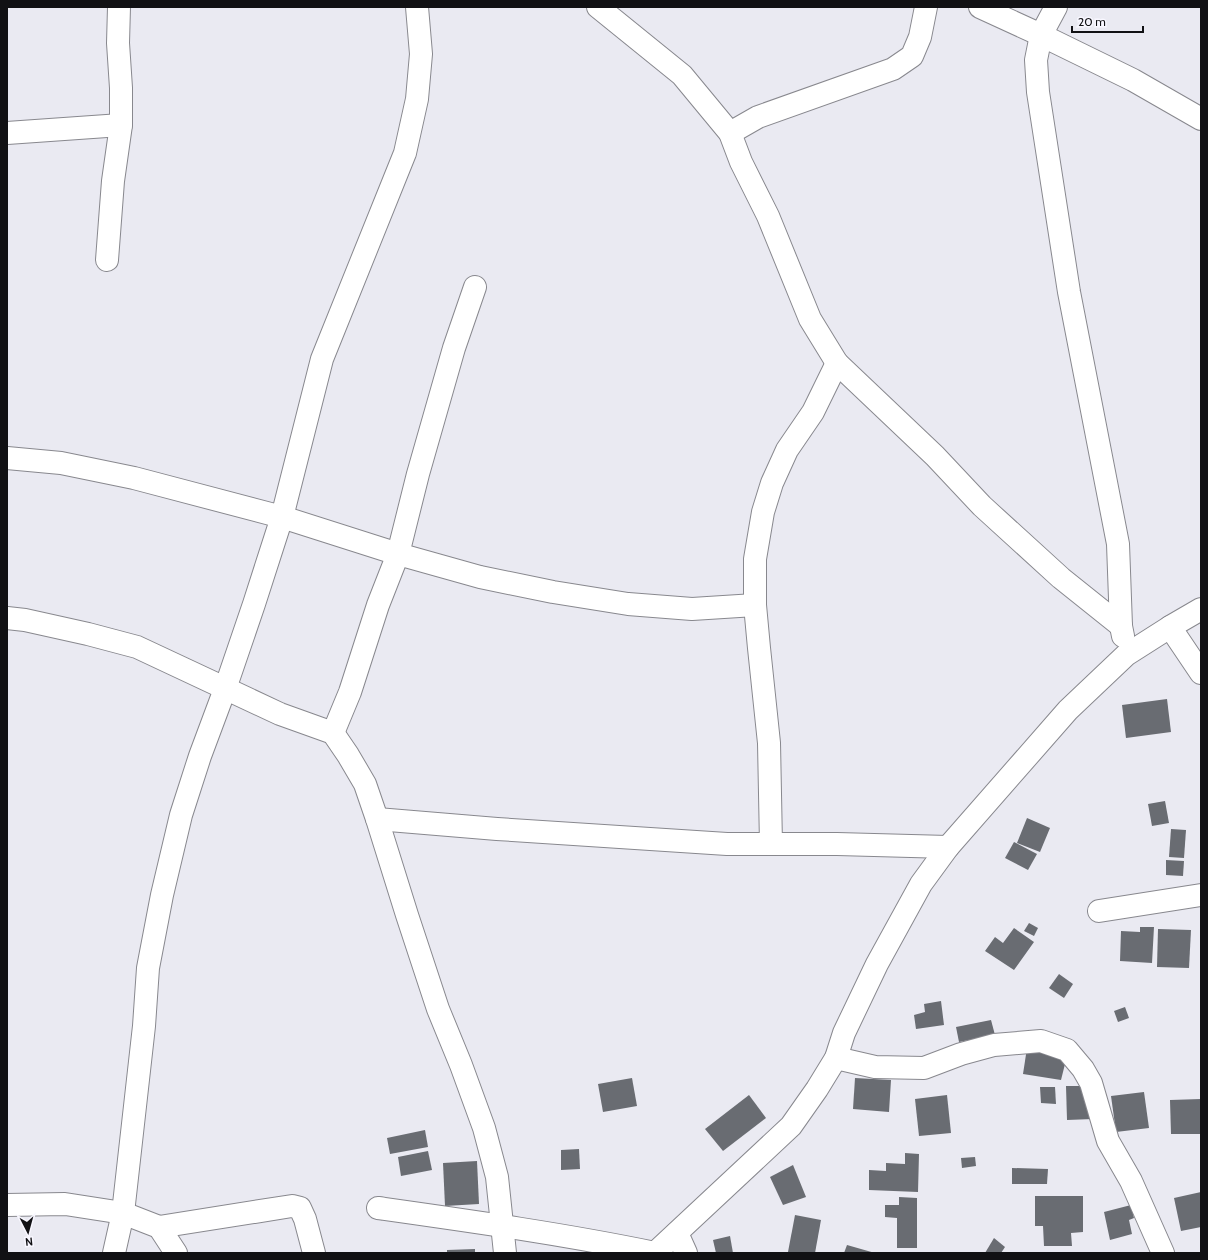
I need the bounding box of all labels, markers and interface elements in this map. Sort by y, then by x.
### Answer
scale bar [1072,8,1143,34]
text: 20 m [1078,14,1106,29]
north arrow [8,1212,48,1252]
text: N [24,1235,34,1249]

